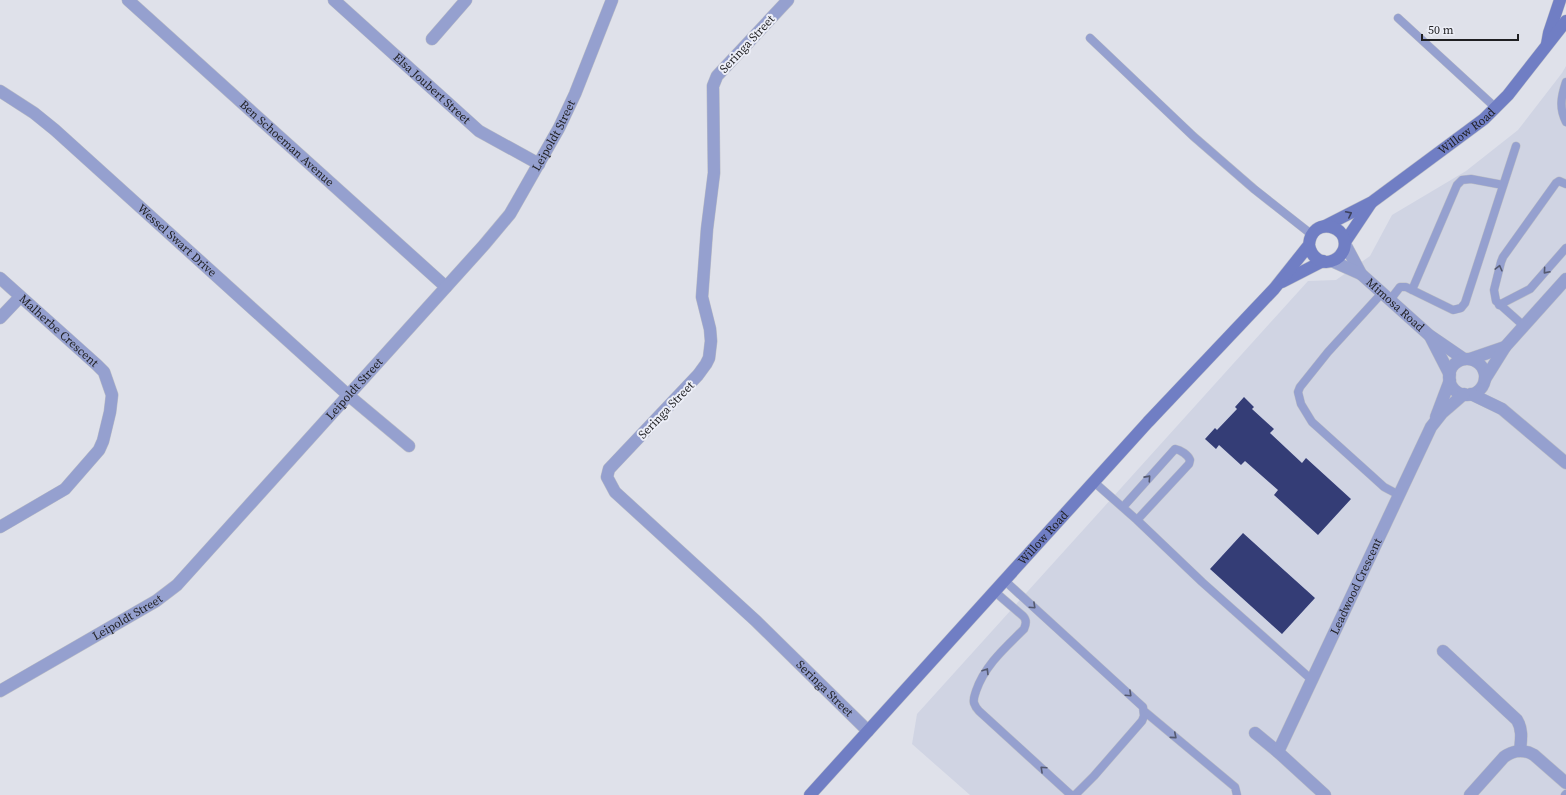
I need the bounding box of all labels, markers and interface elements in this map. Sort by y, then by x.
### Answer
street label: Seringa Street [716,11,778,77]
scale bar [1422,16,1518,42]
text: 50 m [1428,22,1454,38]
street label: Elsa Joubert Street [390,49,474,128]
street label: Ben Schoeman Avenue [236,97,338,190]
street label: Leipoldt Street [528,97,579,174]
street label: Willow Road [1435,104,1499,158]
street label: Wessel Swart Drive [134,200,220,280]
one-way arrow [1344,211,1352,219]
one-way arrow [1495,265,1503,271]
one-way arrow [1543,266,1551,274]
street label: Mimosa Road [1363,274,1428,335]
street label: Malherbe Crescent [16,291,102,371]
street label: Leipoldt Street [322,354,387,423]
street label: Seringa Street [635,378,698,442]
one-way arrow [1144,475,1151,483]
street label: Willow Road [1014,507,1072,568]
street label: Leadwood Crescent [1326,536,1386,637]
street label: Leipoldt Street [89,591,166,644]
one-way arrow [1028,601,1036,609]
street label: Seringa Street [793,657,857,720]
one-way arrow [981,668,989,675]
one-way arrow [1124,689,1132,697]
one-way arrow [1169,731,1177,738]
one-way arrow [1040,766,1047,773]

